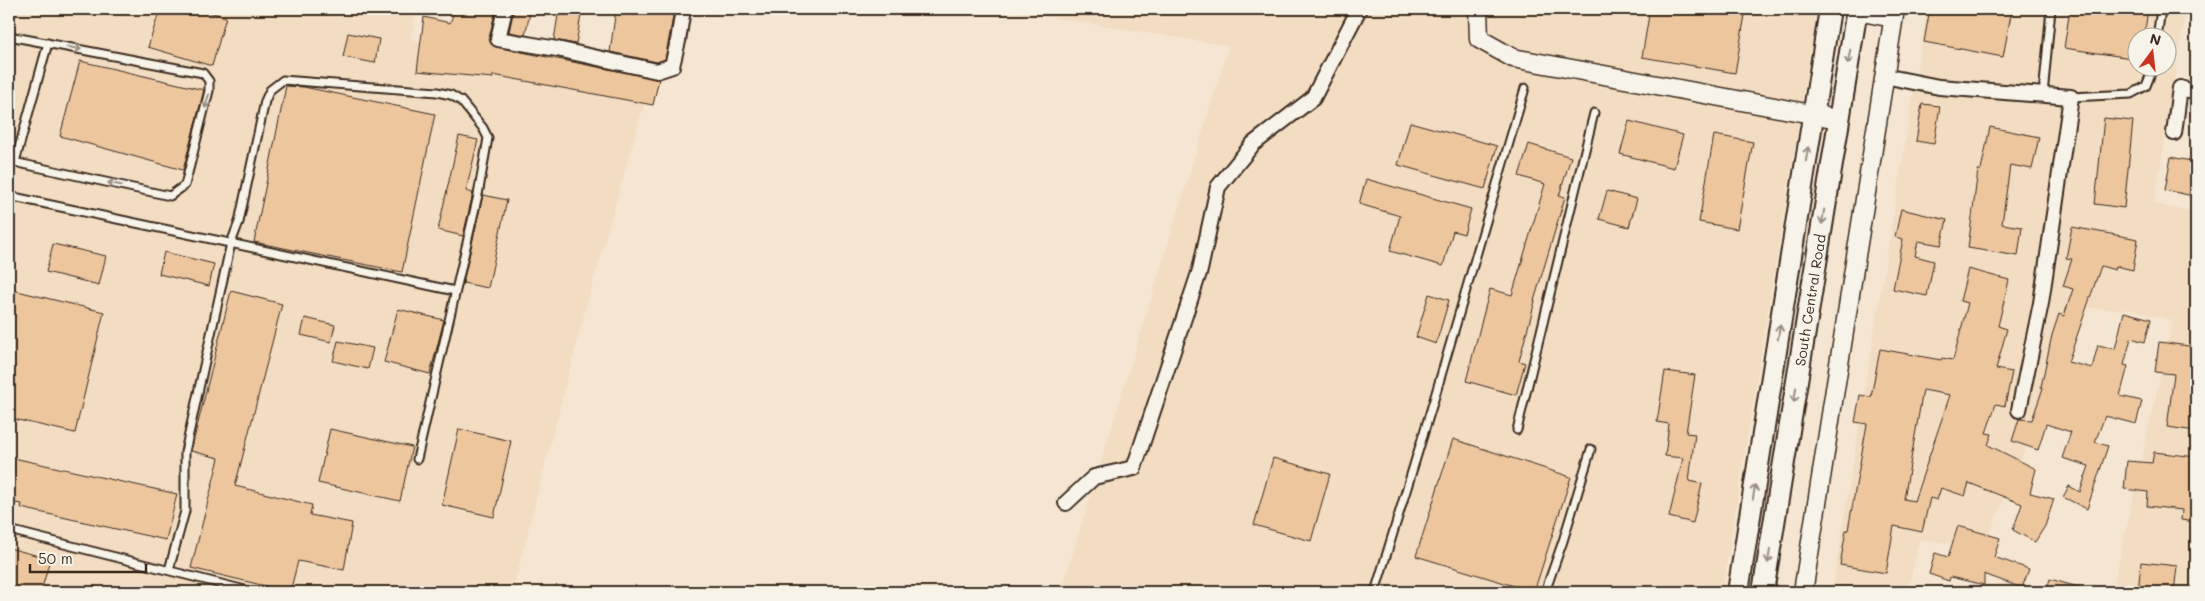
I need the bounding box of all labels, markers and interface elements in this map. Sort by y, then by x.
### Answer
north arrow [2128,28,2178,78]
text: N [2148,28,2163,50]
one-way arrow [65,44,81,53]
one-way arrow [1844,48,1854,64]
one-way arrow [202,93,211,109]
one-way arrow [1802,146,1812,162]
one-way arrow [107,179,123,188]
one-way arrow [1818,209,1828,225]
street label: South Central Road [1790,232,1830,367]
one-way arrow [1774,324,1784,340]
one-way arrow [1790,387,1800,403]
one-way arrow [1750,485,1760,501]
scale bar [30,541,146,573]
one-way arrow [1764,547,1774,563]
text: 50 m [38,548,73,568]

